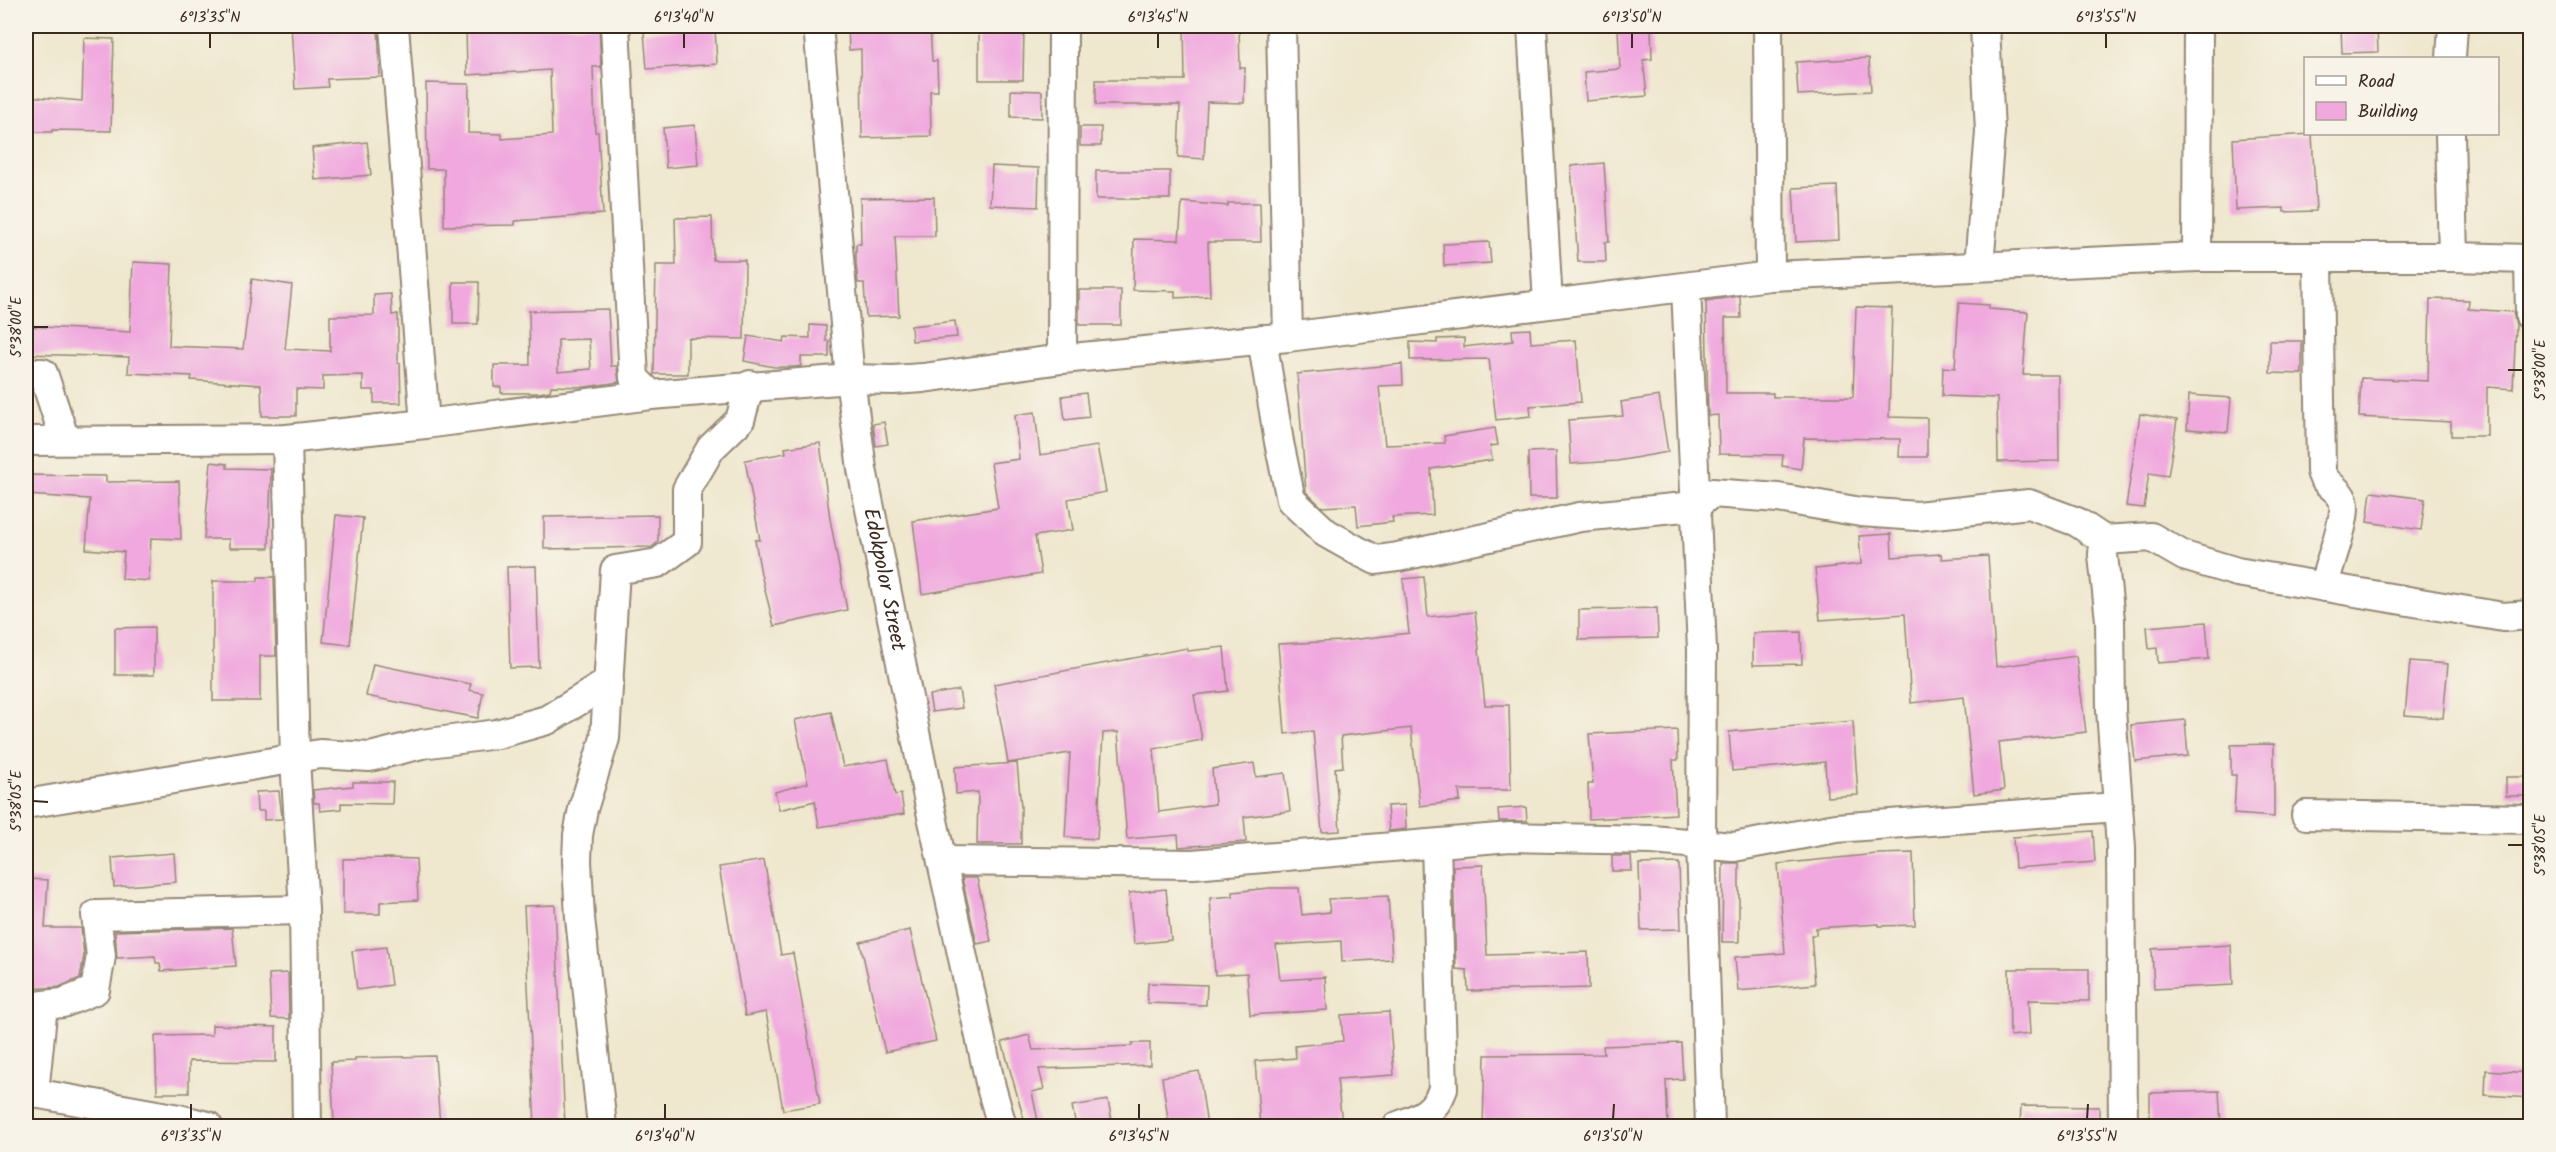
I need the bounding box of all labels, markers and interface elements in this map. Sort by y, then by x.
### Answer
text: 6°13'35"N [180,6,240,30]
text: 6°13'40"N [654,6,714,30]
text: 6°13'45"N [1128,6,1188,30]
text: 6°13'50"N [1602,6,1662,30]
text: 6°13'55"N [2076,6,2136,30]
legend [2304,57,2499,135]
text: Road [2358,68,2395,97]
text: Building [2358,98,2418,127]
text: 5°38'00"E [5,295,29,358]
text: 5°38'00"E [2529,338,2553,401]
street label: Edokpolor Street [854,505,915,655]
text: 5°38'05"E [5,769,29,832]
text: 5°38'05"E [2529,813,2553,876]
text: 6°13'35"N [161,1125,221,1149]
text: 6°13'40"N [635,1125,695,1149]
text: 6°13'45"N [1109,1125,1169,1149]
text: 6°13'50"N [1583,1125,1643,1149]
text: 6°13'55"N [2057,1125,2117,1149]

